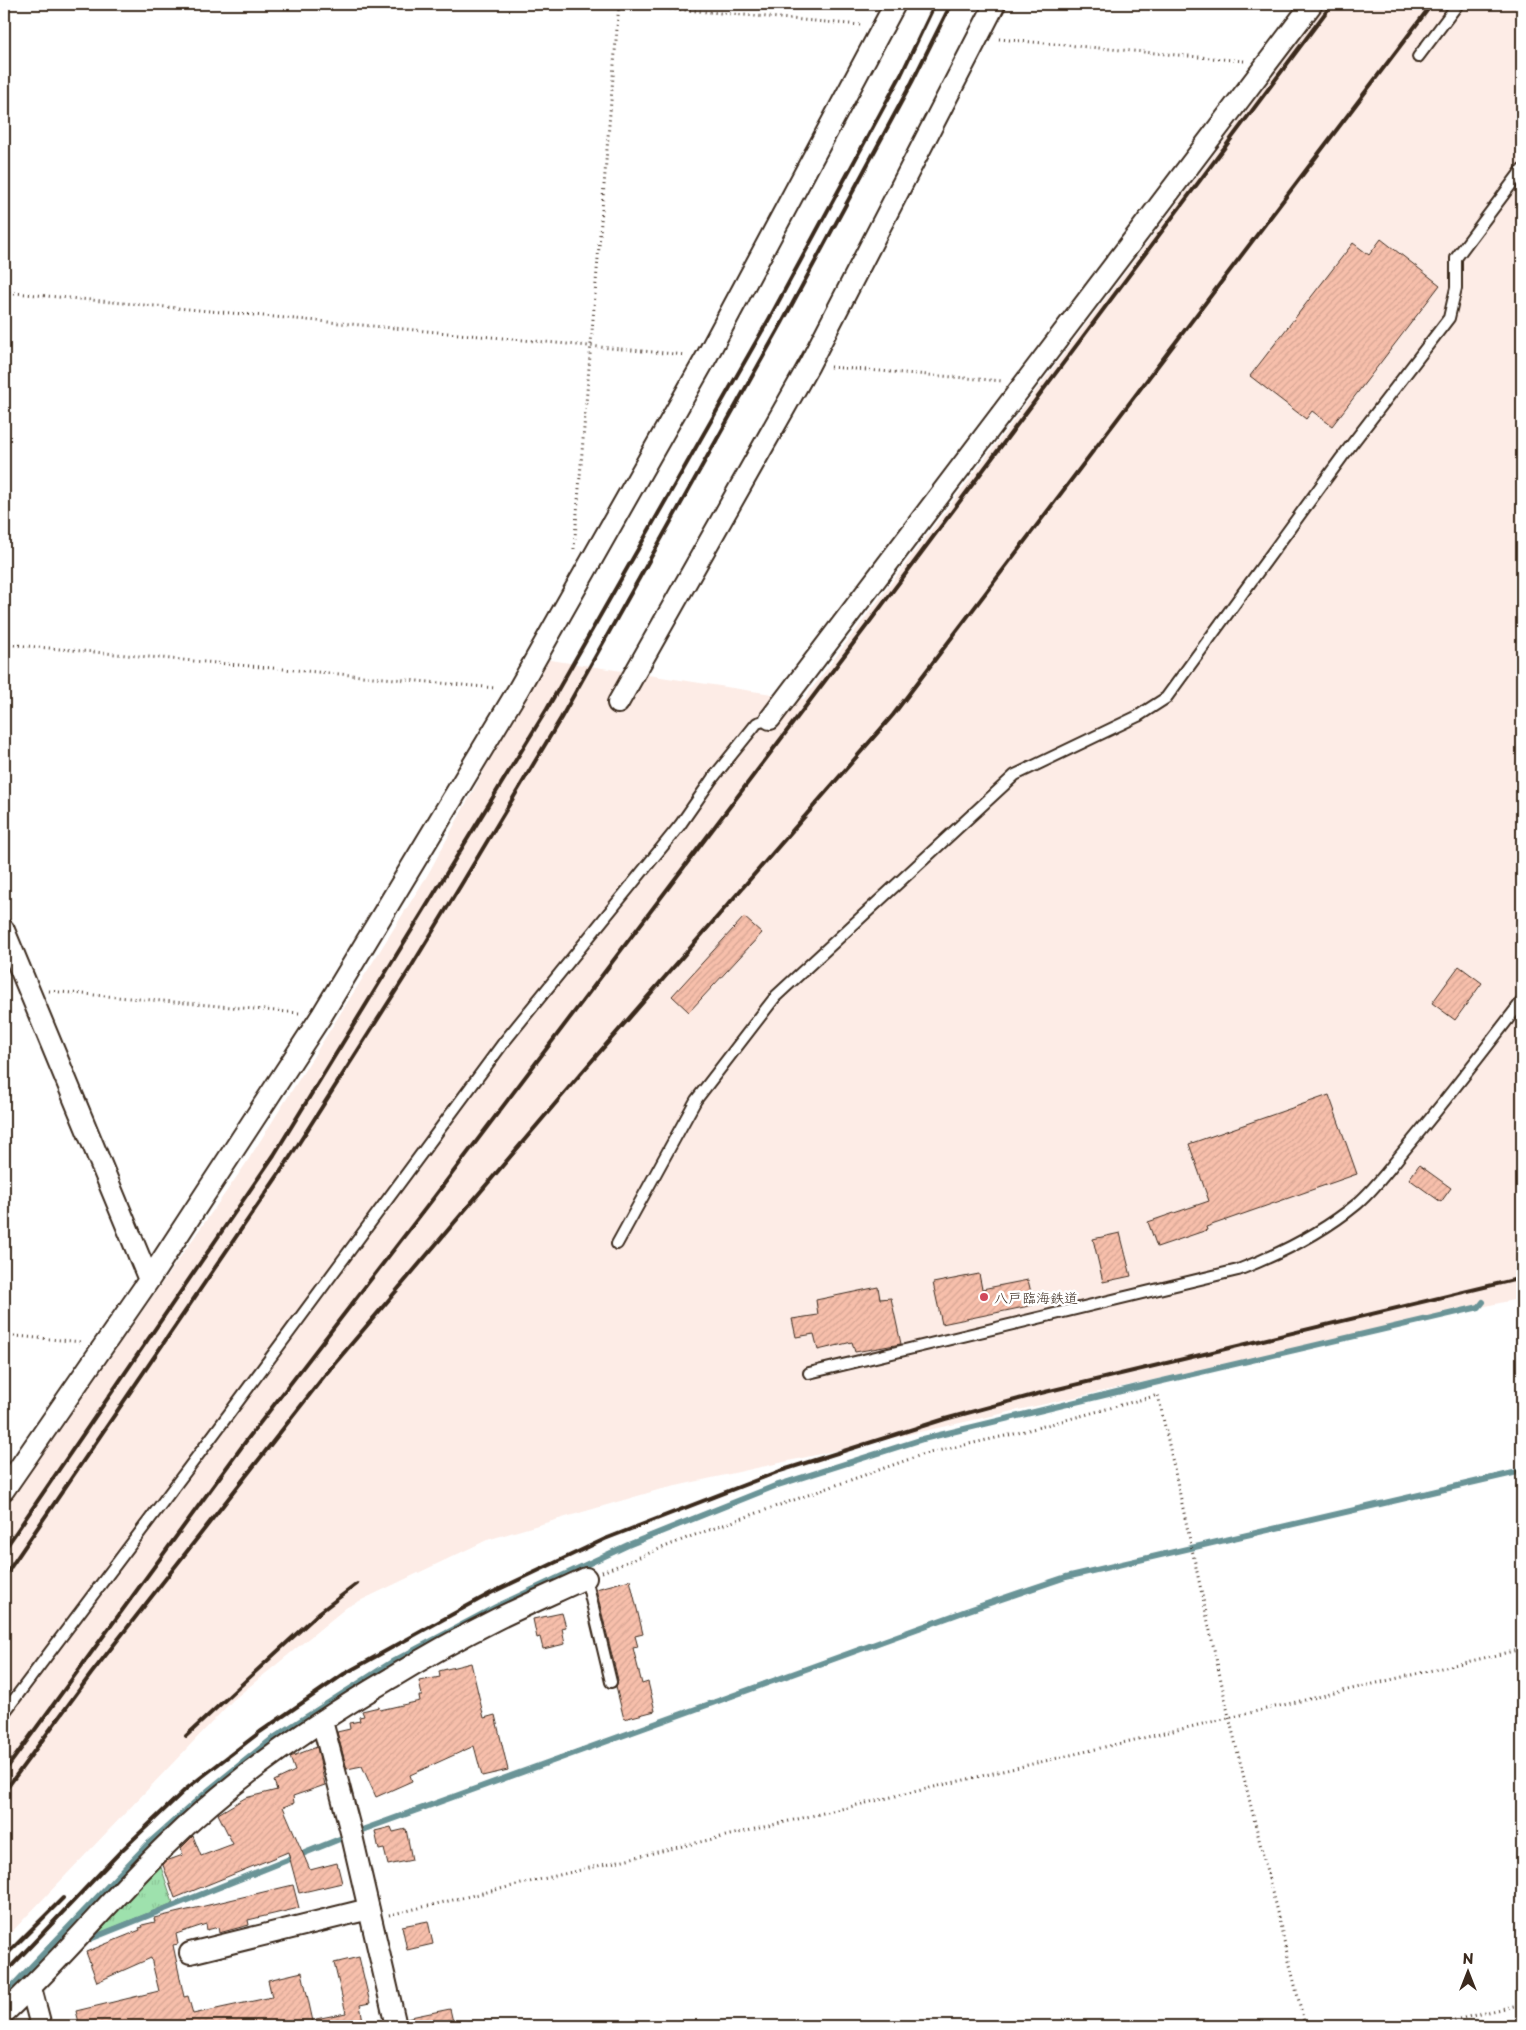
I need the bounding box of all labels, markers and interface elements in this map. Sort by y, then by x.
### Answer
place label: 八戸臨海鉄道 [994,1287,1078,1308]
marker: 八戸臨海鉄道 [978,1291,990,1303]
north arrow [1444,1948,1494,1998]
text: N [1462,1948,1474,1969]

